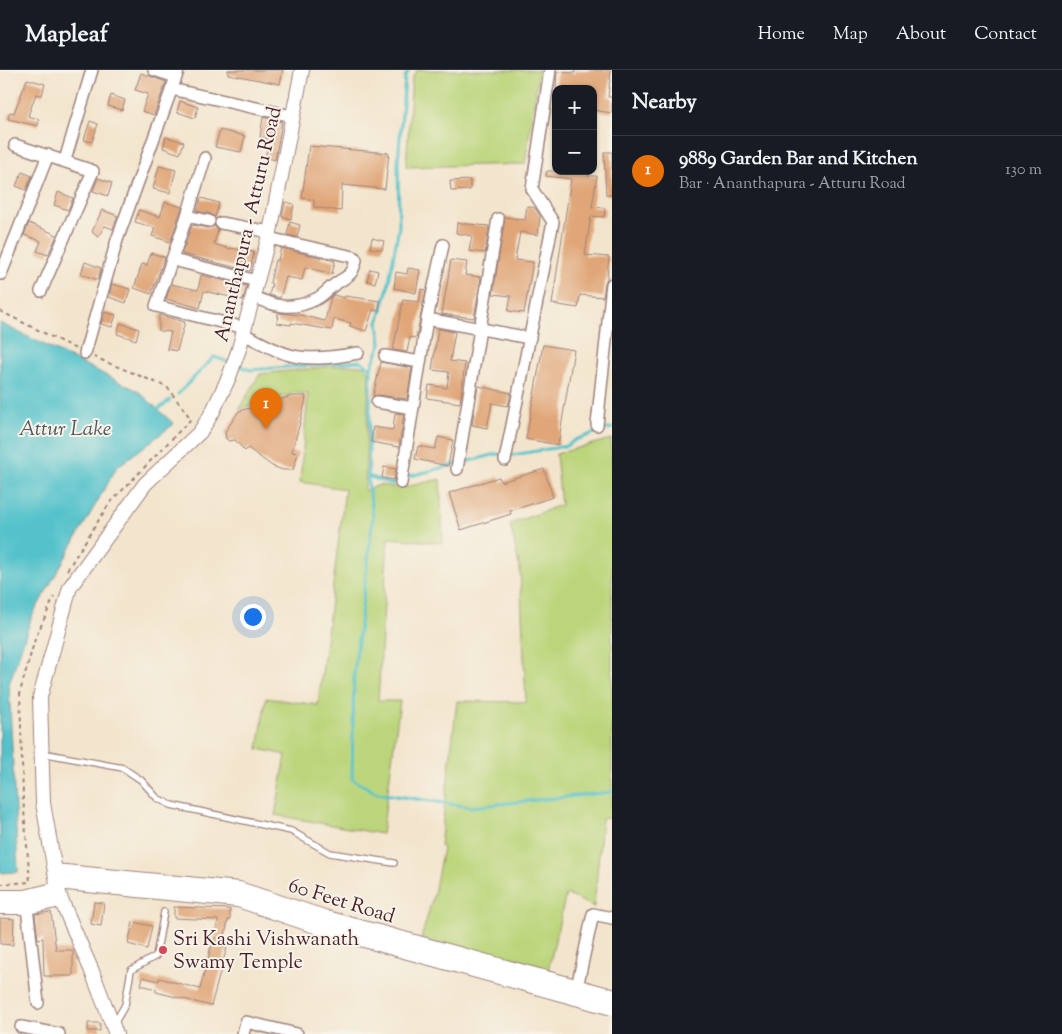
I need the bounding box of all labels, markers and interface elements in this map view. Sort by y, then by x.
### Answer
text: Mapleaf [25,18,108,52]
text: Home [758,22,805,48]
text: Map [833,22,868,48]
text: About [896,22,946,48]
text: Contact [974,22,1037,48]
map controls [552,85,597,175]
button: + [552,85,597,130]
text: Nearby [632,88,697,118]
street label: Ananthapura - Atturu Road [208,104,291,345]
button: − [552,130,597,175]
text: 9889 Garden Bar and Kitchen [679,146,918,173]
text: 1 [645,159,651,182]
text: 130 m [1005,159,1042,182]
text: Bar · Ananthapura - Atturu Road [679,173,906,196]
pin: 1 [250,388,282,429]
water label: Attur Lake [19,415,111,445]
your location [240,604,266,630]
street label: 60 Feet Road [284,872,398,932]
place label: Sri Kashi Vishwanath Swamy Temple [173,926,359,978]
marker: Sri Kashi Vishwanath Swamy Temple [157,944,169,956]

